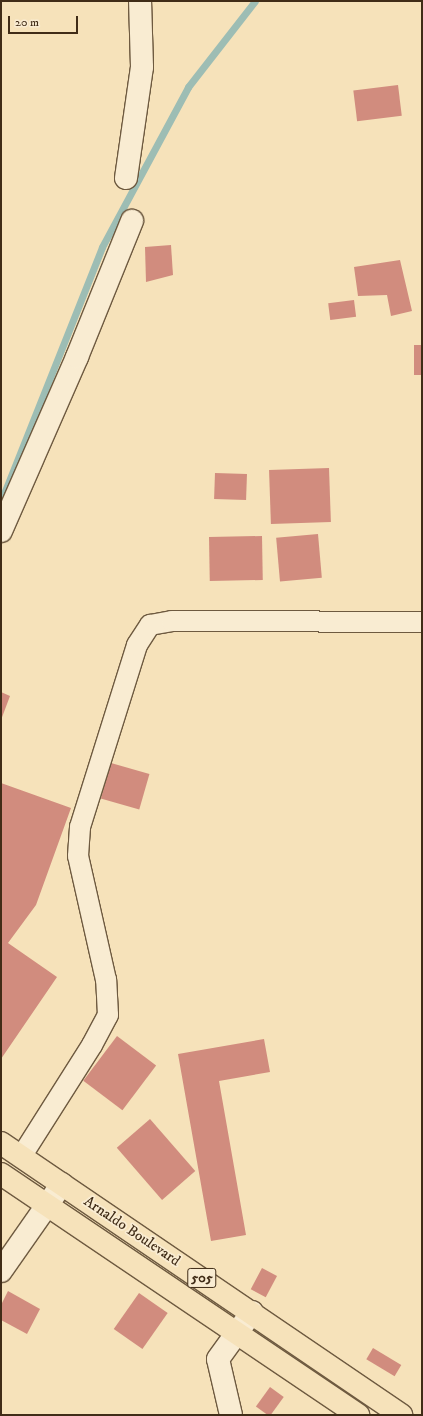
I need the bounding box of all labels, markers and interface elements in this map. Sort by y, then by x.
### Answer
scale bar [10,8,80,34]
text: 20 m [15,15,39,30]
street label: Arnaldo Boulevard [80,1192,184,1270]
road number: 505 [187,1266,217,1290]

